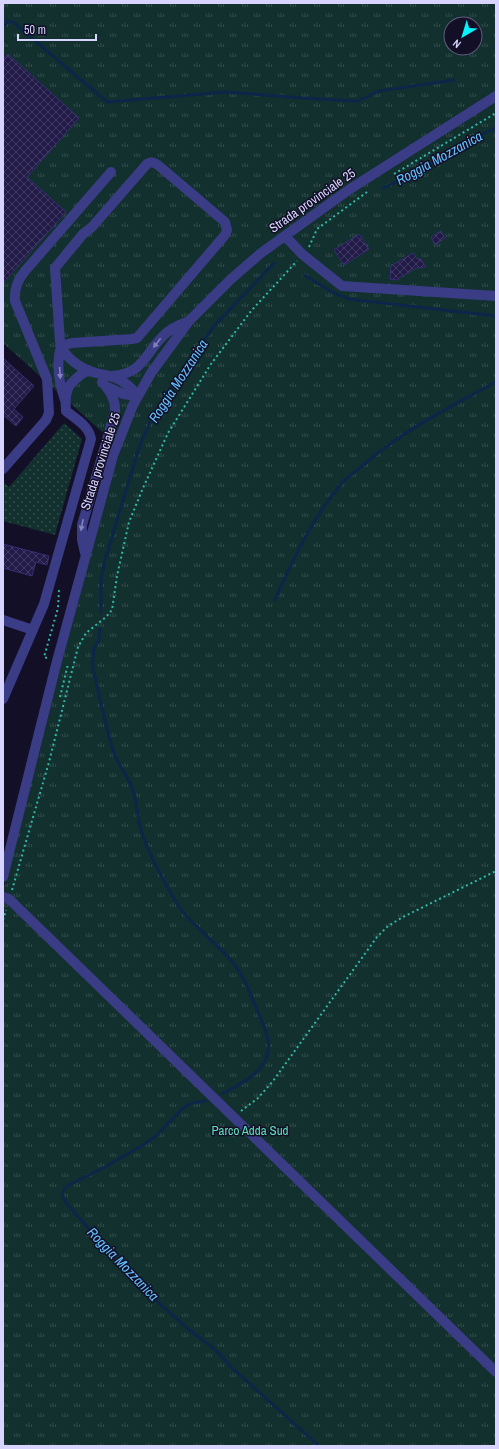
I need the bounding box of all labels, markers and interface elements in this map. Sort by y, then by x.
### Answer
scale bar [18,16,96,42]
north arrow [443,16,483,56]
text: 50 m [24,22,46,38]
text: N [450,36,464,51]
water label: Roggia Mozzanica [393,127,485,189]
street label: Strada provinciale 25 [266,164,359,236]
water label: Roggia Mozzanica [144,336,212,426]
one-way arrow [153,337,162,348]
one-way arrow [56,367,63,379]
street label: Strada provinciale 25 [77,410,124,512]
one-way arrow [79,518,85,531]
park label: Parco Adda Sud [211,1122,289,1139]
water label: Roggia Mozzanica [83,1223,163,1305]

